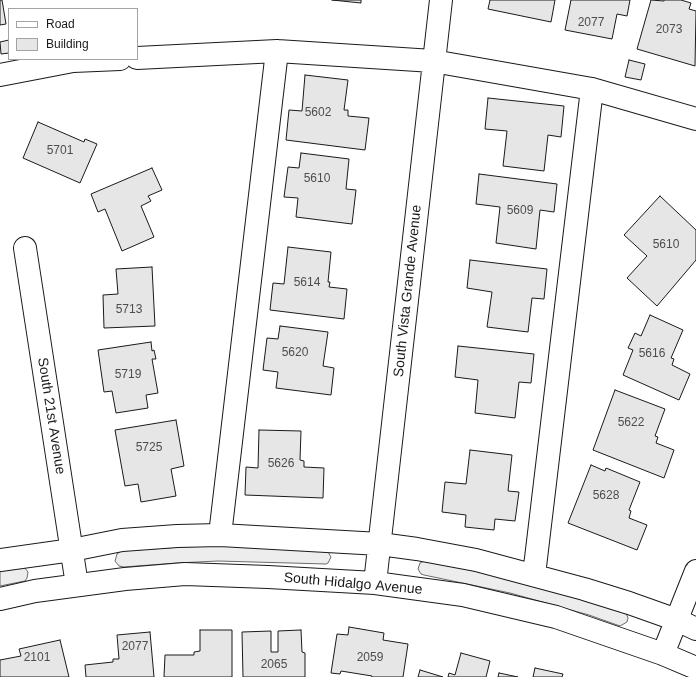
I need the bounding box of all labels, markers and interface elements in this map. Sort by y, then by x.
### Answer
legend [8,8,138,60]
house number: 2077 [578,16,604,30]
text: Road [46,17,75,31]
house number: 2073 [656,23,682,37]
text: Building [46,37,89,51]
house number: 5602 [305,106,331,120]
house number: 5701 [47,144,73,158]
house number: 5610 [304,172,330,186]
street label: South Vista Grande Avenue [391,204,425,378]
house number: 5609 [507,204,533,218]
house number: 5610 [653,238,679,252]
house number: 5614 [294,276,320,290]
house number: 5713 [116,303,142,317]
house number: 5620 [282,346,308,360]
house number: 5616 [639,347,665,361]
street label: South 21st Avenue [33,356,69,476]
house number: 5719 [115,368,141,382]
house number: 5622 [618,416,644,430]
house number: 5725 [136,441,162,455]
house number: 5626 [268,457,294,471]
house number: 5628 [593,489,619,503]
street label: South Hidalgo Avenue [283,570,423,598]
house number: 2077 [122,640,148,654]
house number: 2101 [24,651,50,665]
house number: 2059 [357,651,383,665]
house number: 2065 [261,658,287,672]

